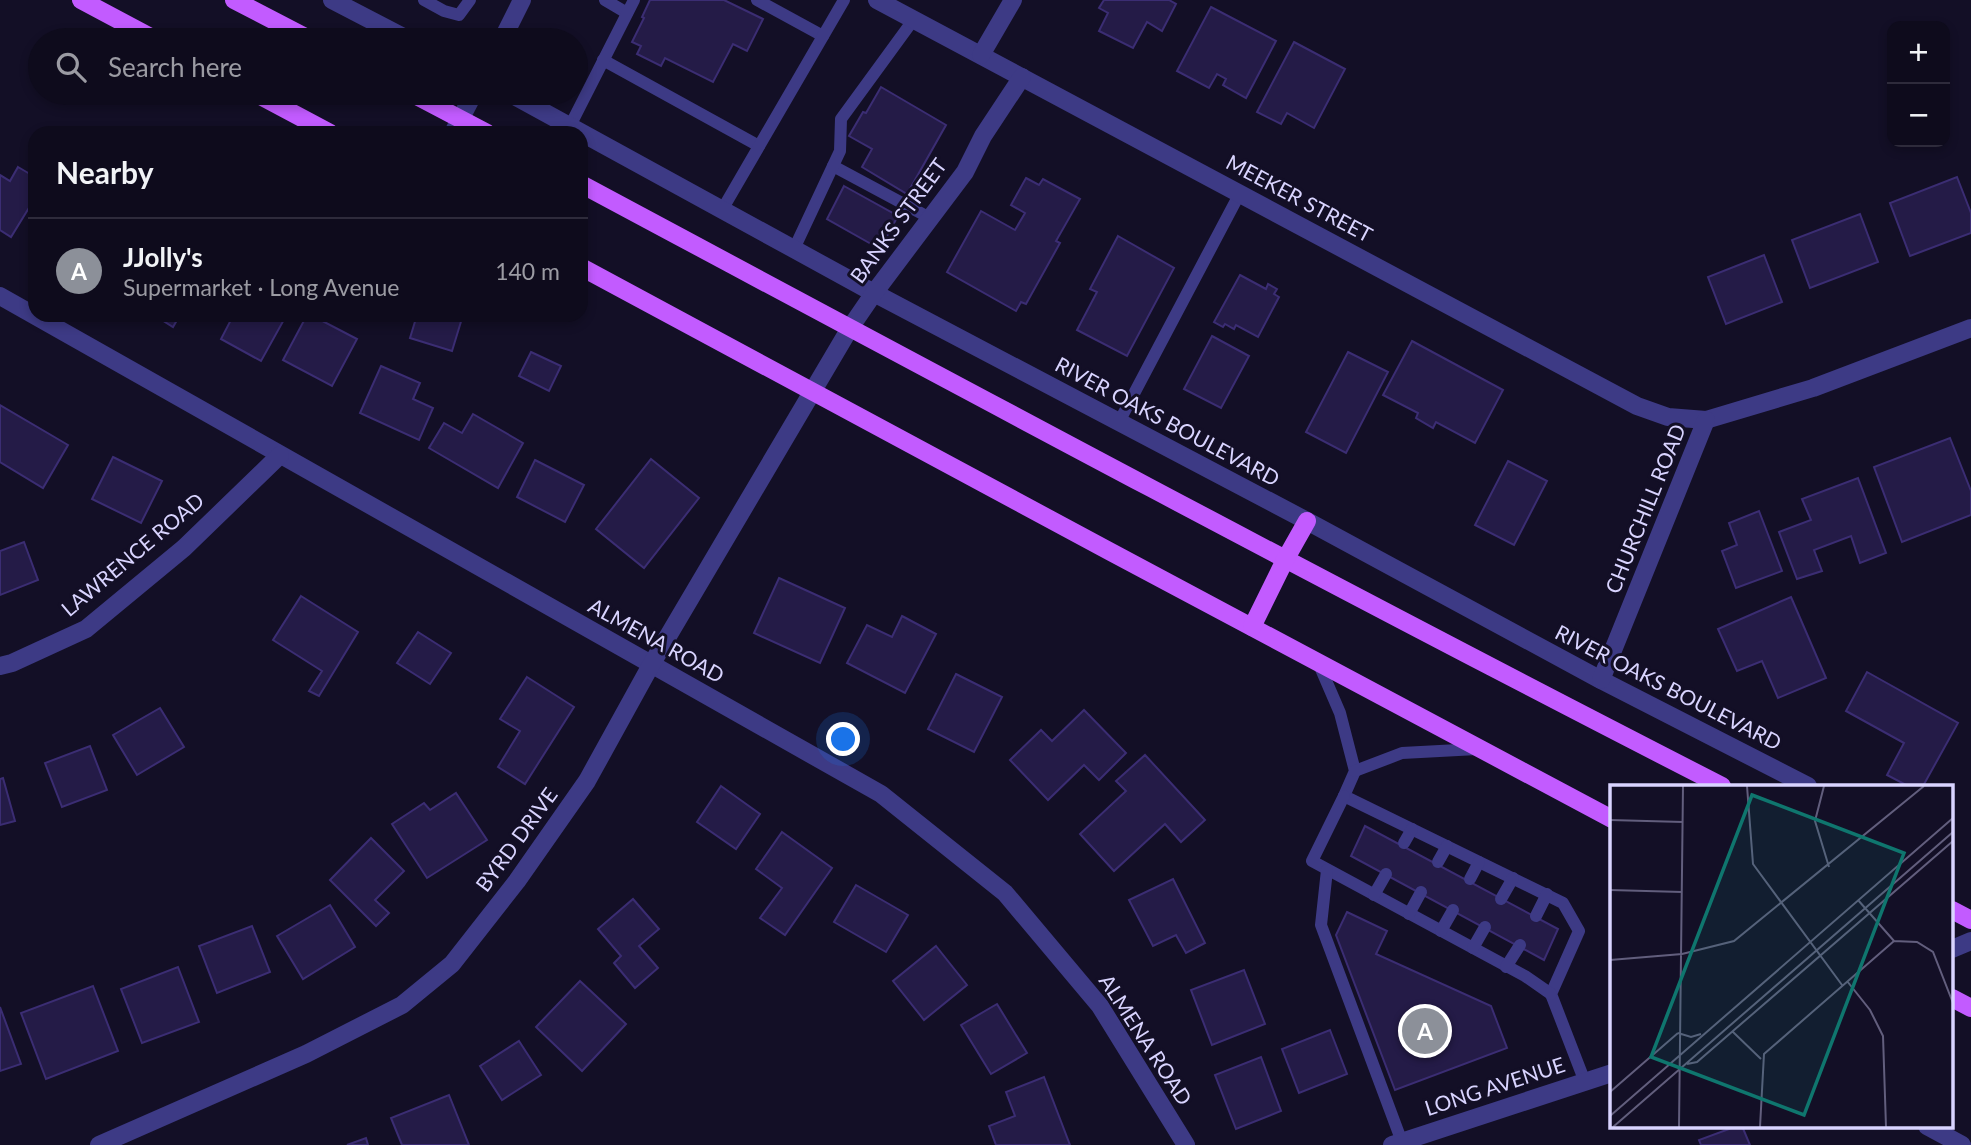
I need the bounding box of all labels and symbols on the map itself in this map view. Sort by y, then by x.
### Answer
street label: MEEKER STREET [1222,149,1378,247]
street label: BANKS STREET [844,152,952,287]
street label: RIVER OAKS BOULEVARD [1051,351,1284,490]
street label: CHURCHILL ROAD [1599,420,1690,597]
street label: LAWRENCE ROAD [56,487,208,621]
street label: ALMENA ROAD [585,592,729,687]
street label: RIVER OAKS BOULEVARD [1551,619,1786,755]
your location [826,722,860,756]
street label: BYRD DRIVE [470,782,562,896]
inset map [1610,785,1954,1128]
street label: ALMENA ROAD [1095,969,1198,1109]
pin: A [1402,1005,1448,1057]
street label: LONG AVENUE [1421,1051,1568,1120]

